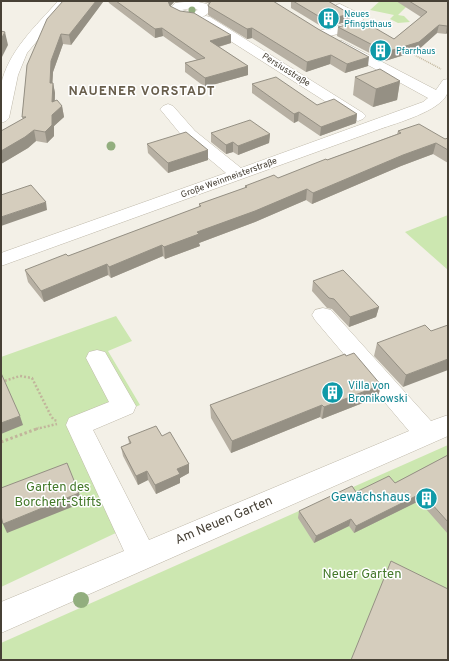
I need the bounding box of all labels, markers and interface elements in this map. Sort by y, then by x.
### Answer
building icon: Neues Pfingsthaus [316,6,342,32]
place label: Neues Pfingsthaus [344,9,392,30]
building icon: Pfarrhaus [368,38,394,64]
place label: Pfarrhaus [396,46,436,57]
street label: Persiusstraße [260,51,312,89]
district label: NAUENER VORSTADT [68,84,216,100]
street label: Große Weinmeisterstraße [179,155,279,201]
building icon: Villa von Bronikowski [320,379,346,405]
place label: Villa von Bronikowski [348,379,407,406]
park label: Garten des Borchert-Stifts [14,480,102,511]
building icon: Gewächshaus [413,485,439,511]
place label: Gewächshaus [331,490,410,506]
street label: Am Neuen Garten [173,493,275,549]
park label: Neuer Garten [322,567,402,583]

